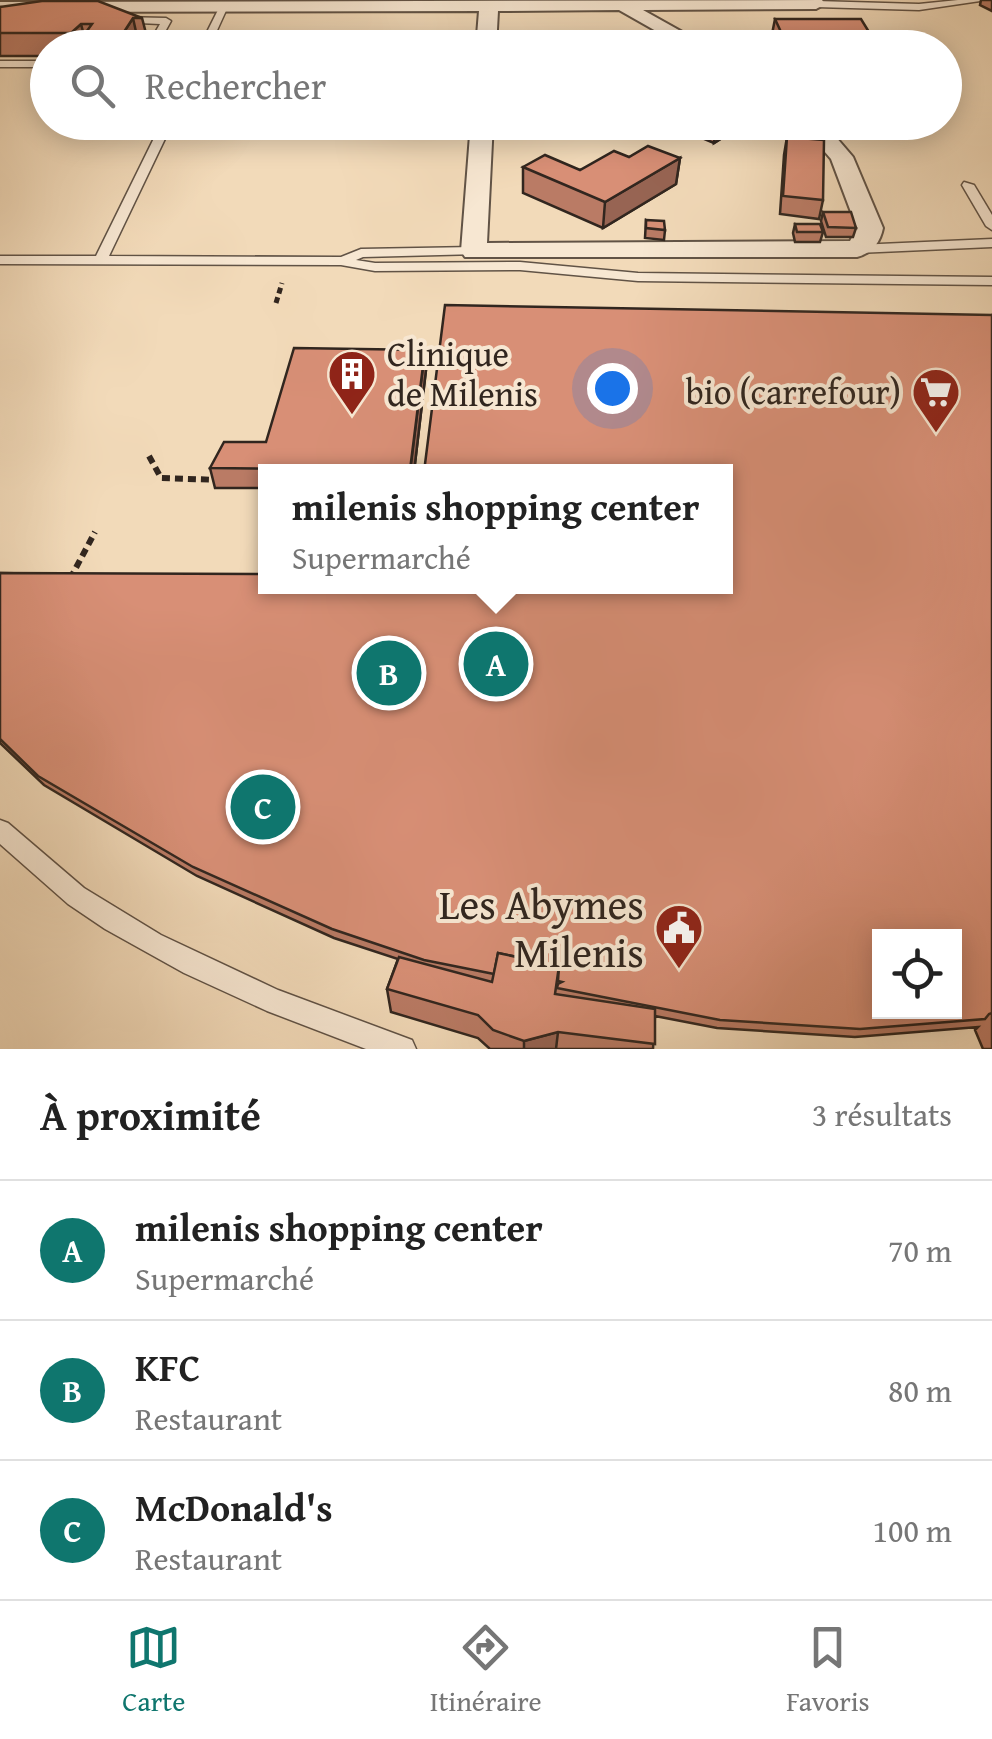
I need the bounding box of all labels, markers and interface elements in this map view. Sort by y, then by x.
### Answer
search box [30,30,962,140]
text: Rechercher [145,57,326,113]
icon: search [65,58,120,113]
place label: Clinique de Milenis [387,328,538,419]
building icon: Clinique de Milenis [326,348,378,416]
your location [587,363,638,414]
place label: bio (carrefour) [686,366,901,417]
supermarket icon: bio (carrefour) [910,366,962,434]
popup [258,464,733,594]
text: milenis shopping center [292,478,699,534]
text: Supermarché [292,534,471,581]
pin: A [464,626,528,702]
pin: B [356,636,422,710]
pin: C [230,770,296,844]
place label: Les Abymes Milenis [439,873,644,982]
public building icon: Les Abymes Milenis [653,902,705,970]
map controls [872,929,962,1019]
button: locate [872,929,962,1019]
text: À proximité [40,1084,261,1145]
text: 3 résultats [812,1091,952,1138]
text: milenis shopping center [135,1199,543,1255]
text: A [62,1227,83,1274]
text: 70 m [888,1227,952,1274]
text: Supermarché [135,1255,314,1302]
text: KFC [135,1339,200,1395]
text: B [63,1367,82,1414]
text: 80 m [888,1367,952,1414]
text: Restaurant [135,1395,282,1442]
text: McDonald's [135,1479,333,1535]
text: C [63,1507,82,1554]
text: 100 m [873,1507,952,1554]
text: Restaurant [135,1535,282,1582]
tab: Carte [122,1620,185,1721]
tab: Itinéraire [430,1620,542,1721]
tab: Favoris [786,1620,870,1721]

